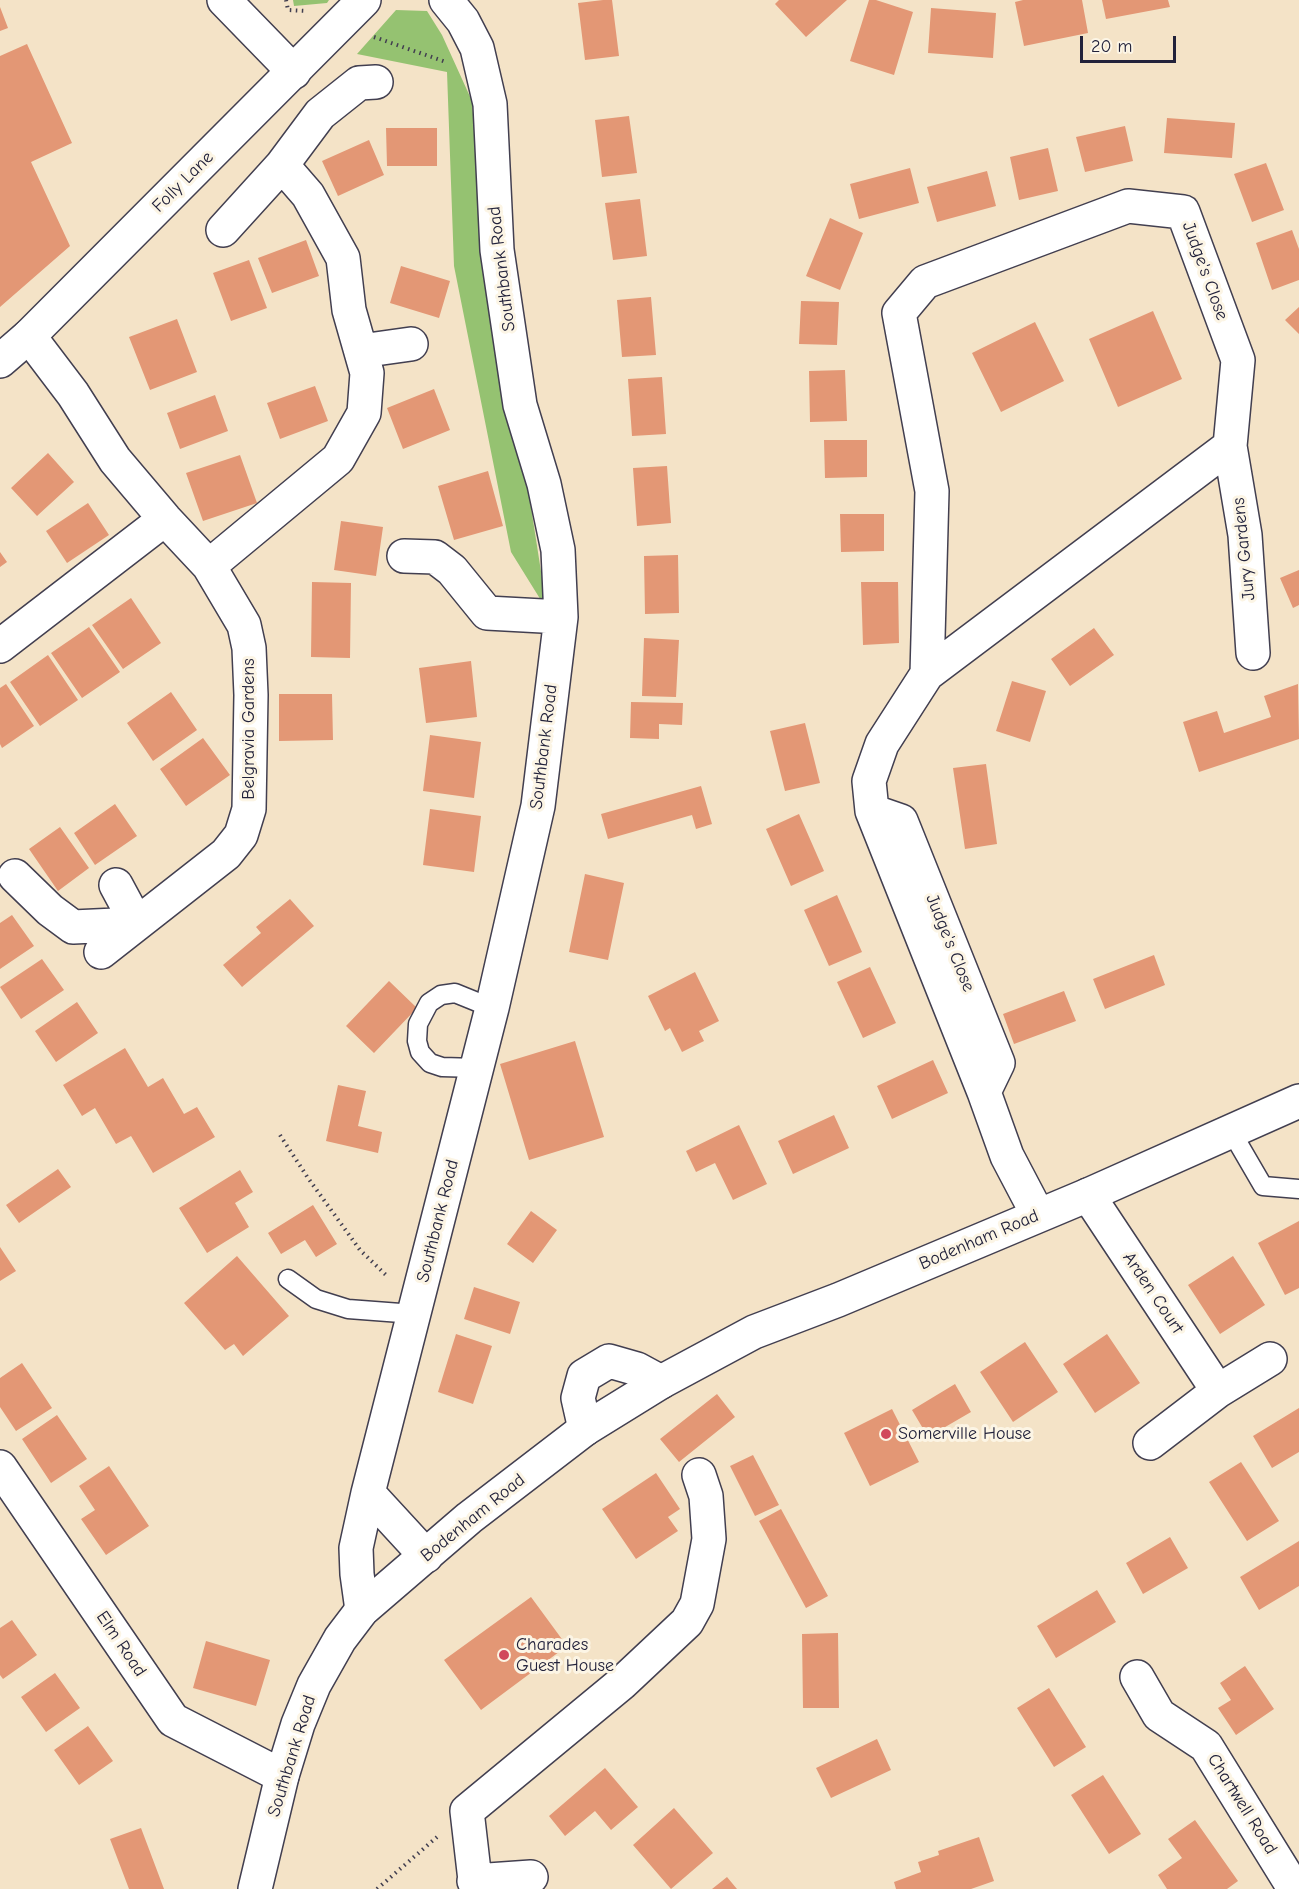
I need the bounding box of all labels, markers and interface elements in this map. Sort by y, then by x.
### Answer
scale bar [1083,24,1179,62]
text: 20 m [1091,36,1132,57]
street label: Folly Lane [148,147,218,217]
street label: Southbank Road [484,205,520,333]
street label: Judge's Close [1177,219,1233,323]
street label: Jury Gardens [1228,496,1260,602]
street label: Belgravia Gardens [238,658,260,800]
street label: Southbank Road [526,683,562,811]
street label: Judge's Close [921,891,979,995]
street label: Southbank Road [412,1157,464,1285]
street label: Bodenham Road [916,1205,1042,1275]
street label: Arden Court [1118,1248,1188,1338]
place label: Somerville House [898,1423,1031,1445]
marker: Somerville House [879,1427,893,1441]
street label: Bodenham Road [417,1469,529,1567]
street label: Elm Road [91,1607,151,1681]
place label: Charades Guest House [516,1634,614,1676]
marker: Charades Guest House [497,1648,511,1662]
street label: Southbank Road [263,1693,321,1819]
street label: Chartwell Road [1203,1750,1281,1858]

